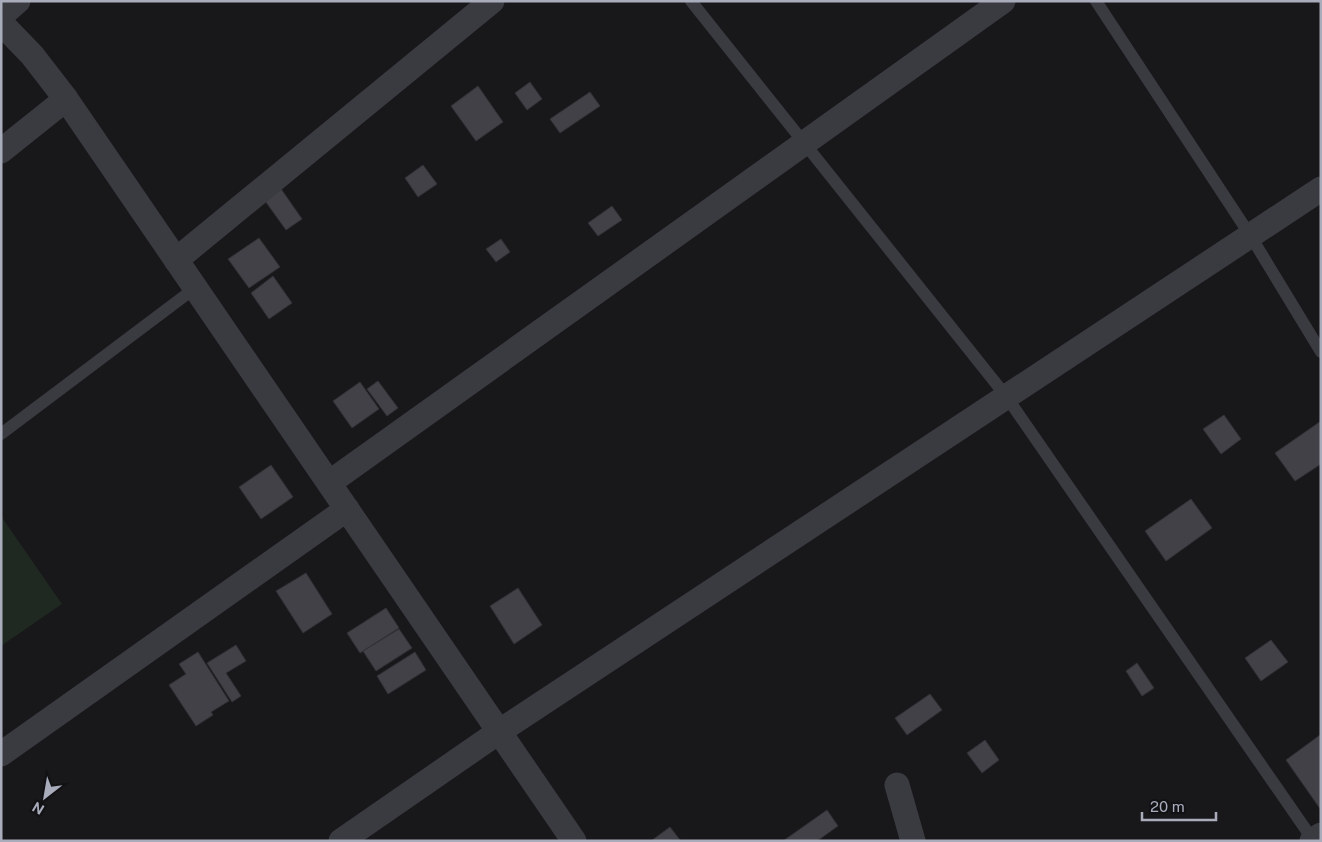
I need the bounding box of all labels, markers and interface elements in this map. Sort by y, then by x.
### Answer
north arrow [20,772,70,822]
scale bar [1142,790,1216,822]
text: N [29,798,47,818]
text: 20 m [1150,798,1185,815]

